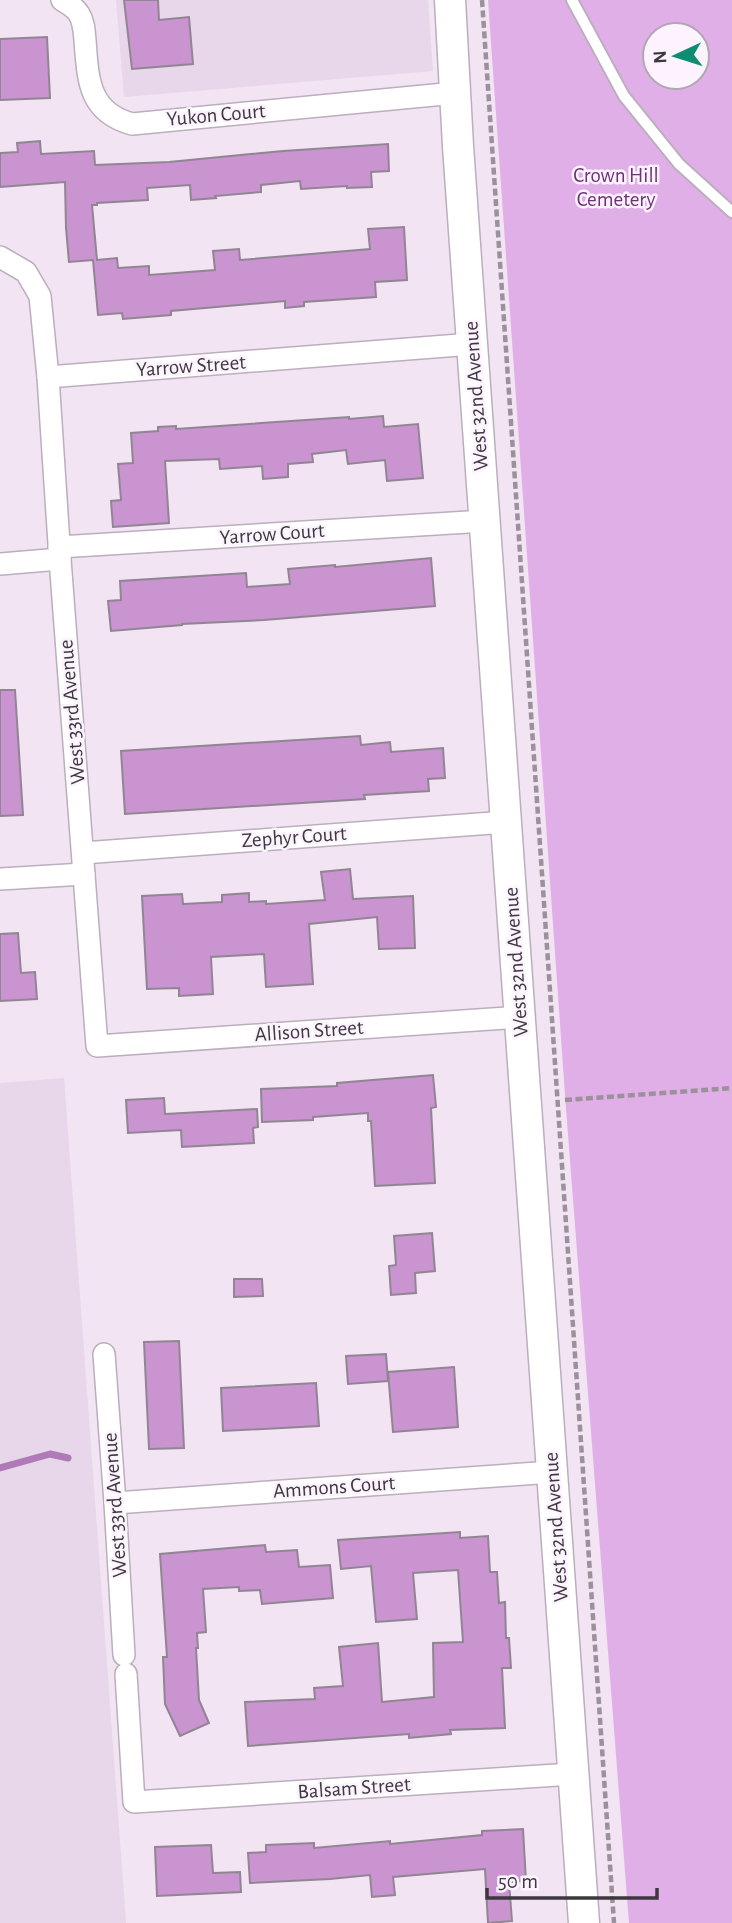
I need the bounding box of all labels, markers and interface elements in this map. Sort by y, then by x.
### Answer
north arrow [641,21,711,91]
text: N [651,50,670,64]
street label: Yukon Court [166,100,266,130]
park label: Crown Hill Cemetery [573,165,659,210]
street label: West 32nd Avenue [460,320,492,472]
street label: Yarrow Street [135,352,247,380]
street label: Yarrow Court [219,520,326,548]
street label: West 33rd Avenue [55,639,89,785]
street label: Zephyr Court [241,823,348,851]
street label: West 32nd Avenue [500,886,532,1038]
street label: Allison Street [254,1017,364,1045]
street label: West 33rd Avenue [99,1432,131,1578]
street label: West 32nd Avenue [540,1451,572,1603]
street label: Ammons Court [272,1472,396,1502]
street label: Balsam Street [297,1774,411,1802]
scale bar [487,1856,657,1900]
text: 50 m [498,1871,538,1892]

